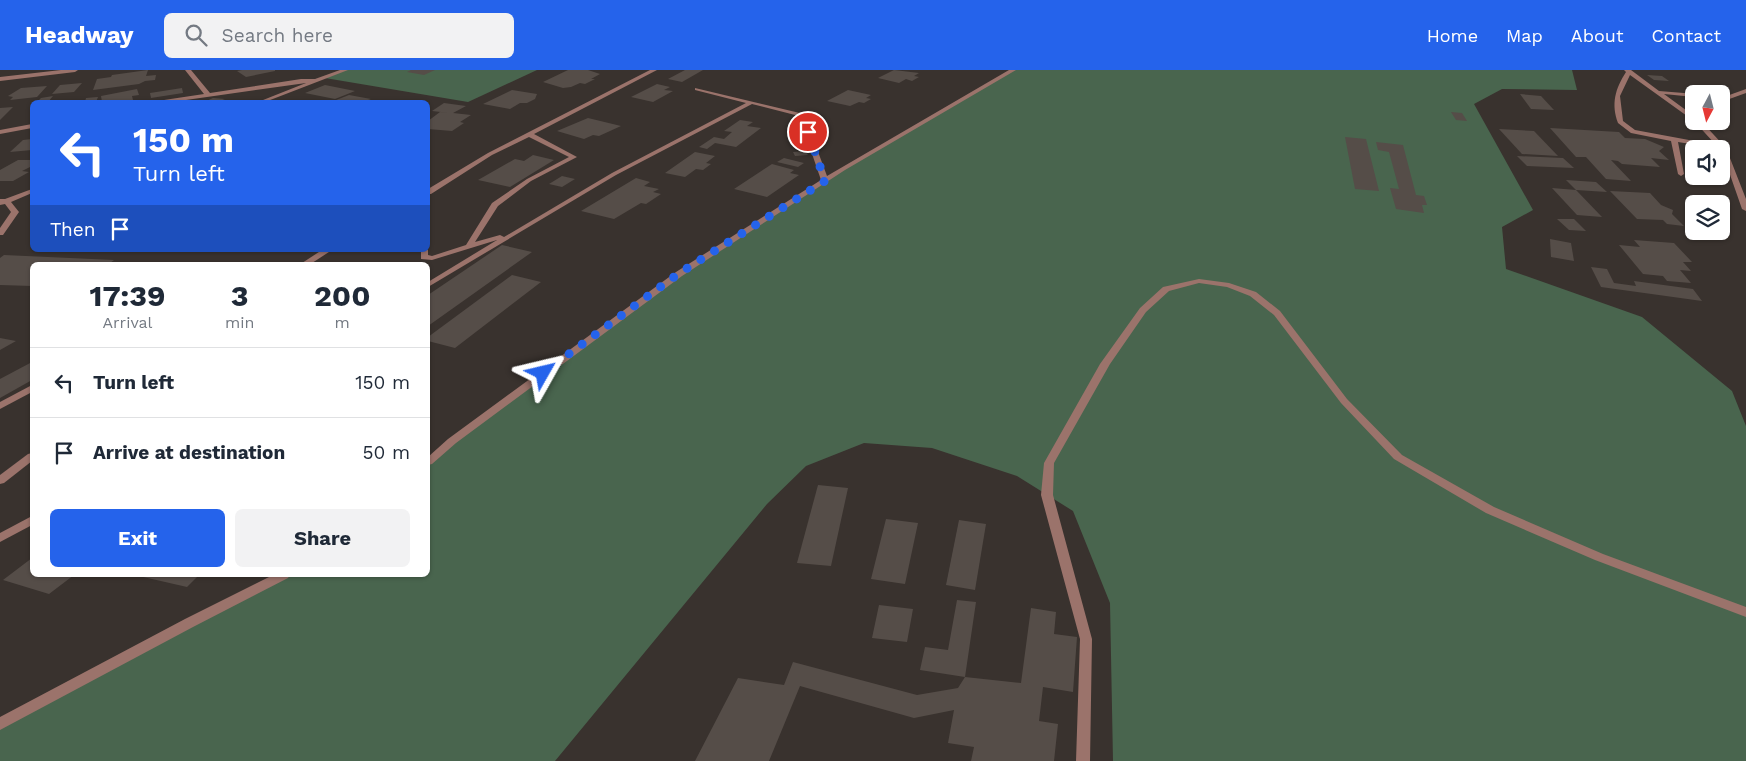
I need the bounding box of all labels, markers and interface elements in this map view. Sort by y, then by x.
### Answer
search box [164,13,514,58]
text: Headway [25,21,134,49]
icon: search [182,21,210,49]
text: Search here [222,24,333,47]
text: Home [1427,25,1478,46]
text: Map [1506,25,1543,46]
text: About [1571,25,1623,46]
text: Contact [1651,25,1721,46]
north arrow [1685,85,1730,130]
map controls [1685,85,1730,240]
pin [787,111,829,153]
icon: arrive [794,118,822,146]
text: 150 m [133,119,234,161]
icon: left [50,120,115,185]
button: sound [1685,140,1730,185]
text: Turn left [133,161,225,186]
button: layers [1685,195,1730,240]
icon: arrive [106,215,134,243]
text: Then [50,218,96,241]
text: 17:39 [90,278,165,313]
text: 3 [231,278,249,313]
text: 200 [314,278,370,313]
text: Arrival [103,313,152,332]
text: min [225,313,254,332]
text: m [335,313,350,332]
position arrow [516,346,568,398]
icon: left [50,369,78,397]
text: Turn left [93,371,174,394]
text: 150 m [355,371,410,394]
icon: arrive [50,439,78,467]
text: Arrive at destination [93,441,285,464]
text: 50 m [363,441,410,464]
button: Exit [50,509,225,567]
button: Share [235,509,410,567]

